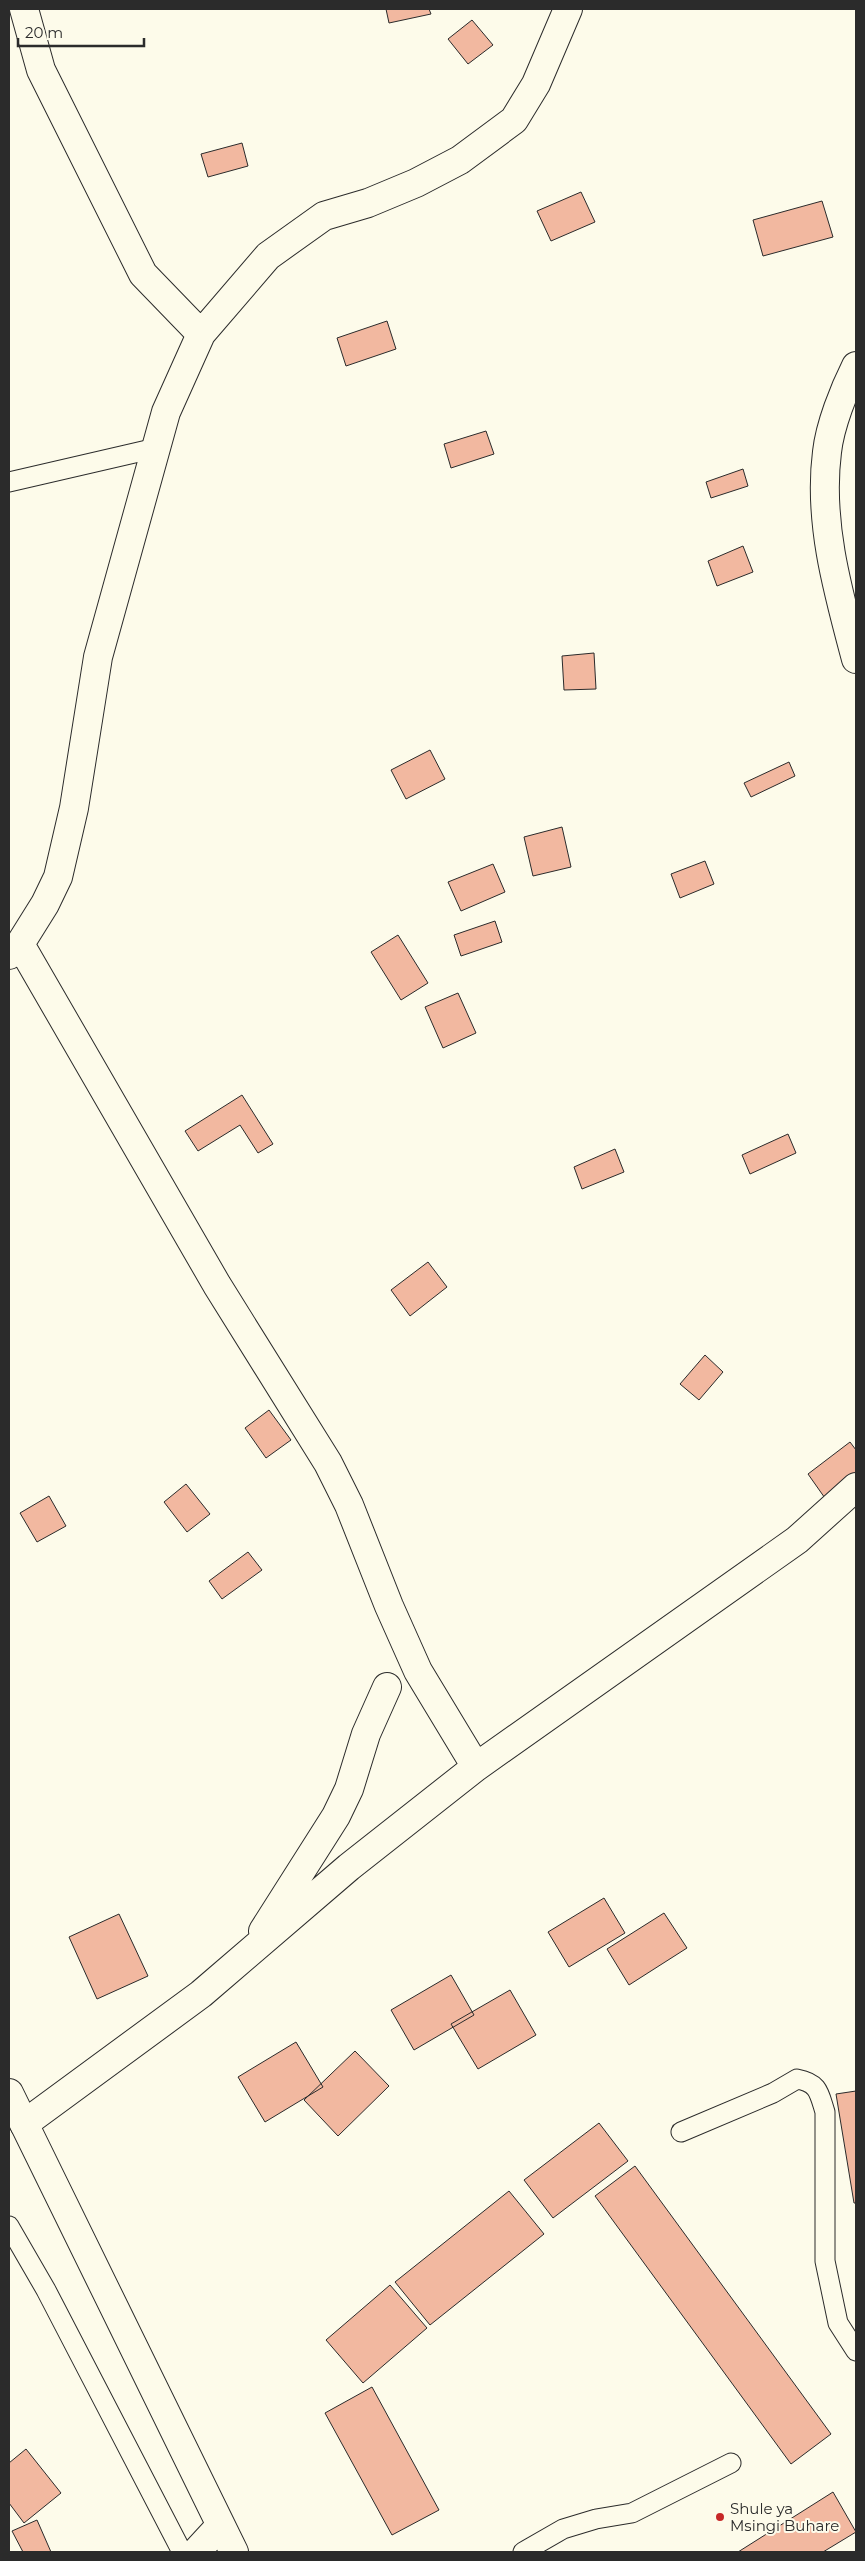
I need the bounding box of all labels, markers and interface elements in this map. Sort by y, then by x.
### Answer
scale bar [18,15,144,47]
text: 20 m [25,23,63,42]
place label: Shule ya Msingi Buhare [730,2499,839,2535]
marker: Shule ya Msingi Buhare [714,2511,726,2523]

